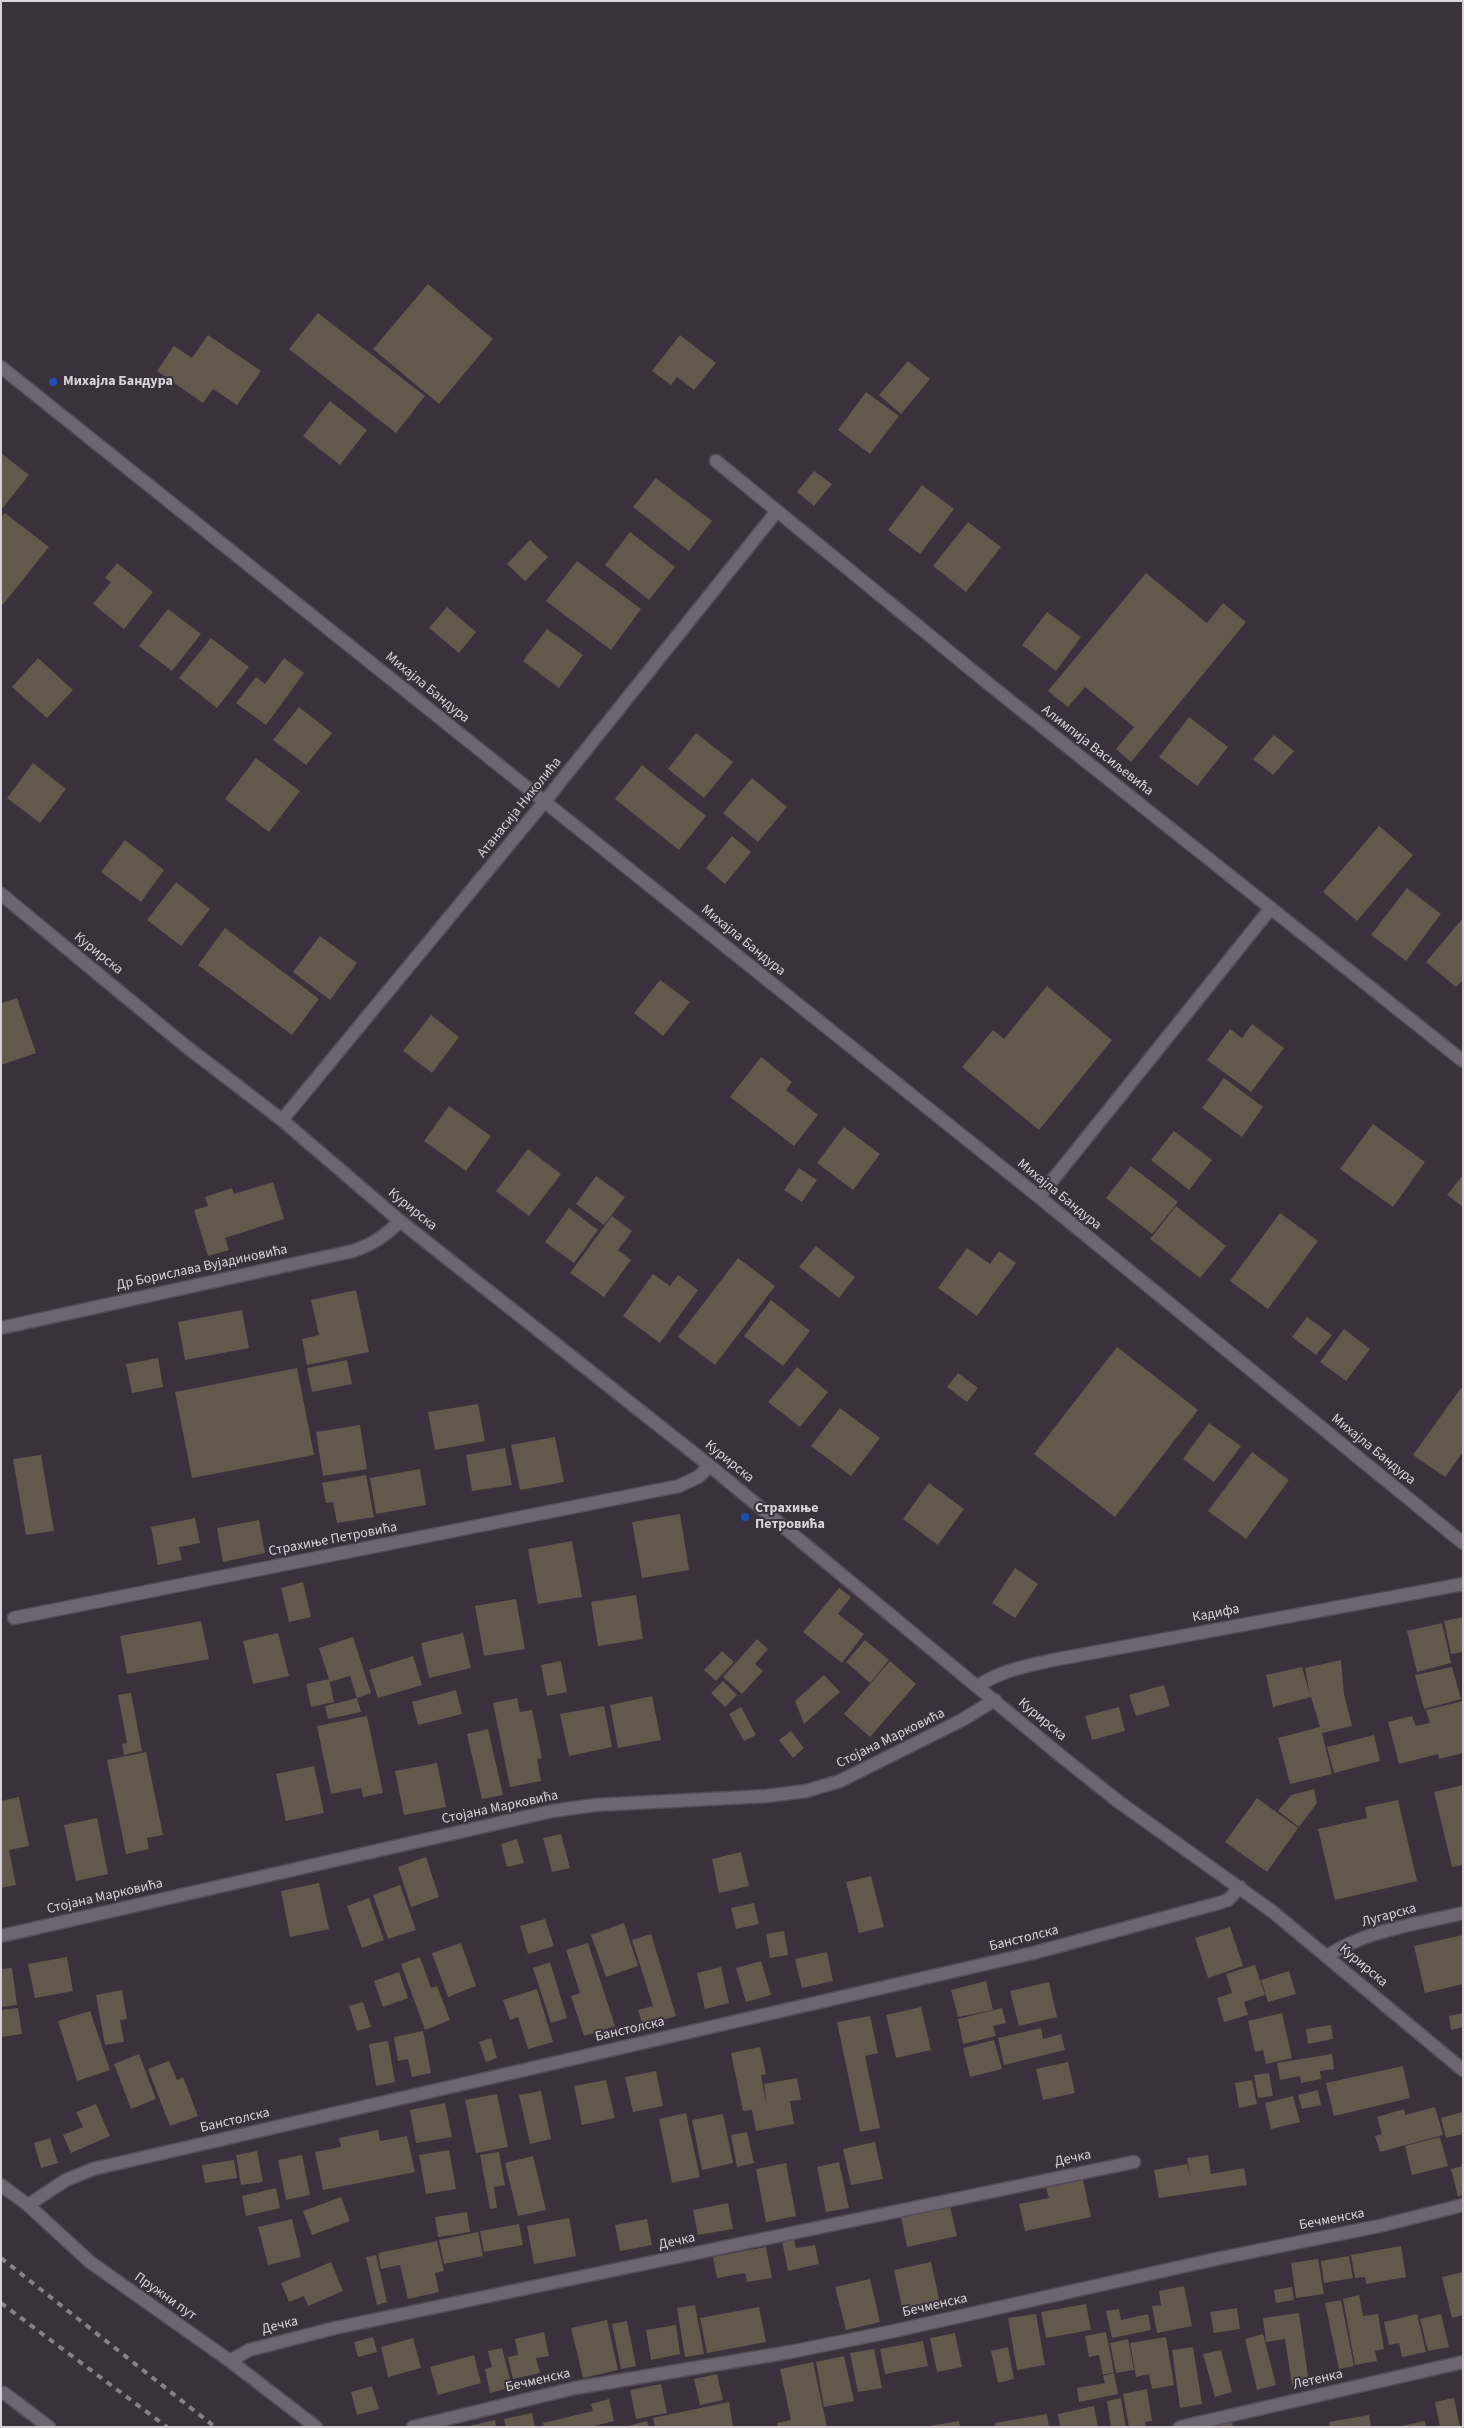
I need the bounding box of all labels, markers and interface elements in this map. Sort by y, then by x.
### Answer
place label: Михајла Бандура [63,374,173,390]
marker: Михајла Бандура [47,376,59,388]
street label: Михајла Бандура [381,649,473,727]
street label: Алимпија Васиљевића [1038,702,1156,800]
street label: Атанасија Николића [474,754,566,862]
street label: Михајла Бандура [697,902,789,980]
street label: Курирска [70,929,126,979]
street label: Михајла Бандура [1013,1156,1105,1234]
street label: Курирска [384,1185,440,1235]
street label: Др Борислава Вујадиновића [115,1242,289,1294]
street label: Михајла Бандура [1327,1411,1419,1489]
street label: Курирска [701,1437,757,1487]
place label: Страхиње Петровића [755,1501,825,1534]
marker: Страхиње Петровића [739,1511,751,1523]
street label: Страхиње Петровића [267,1519,399,1561]
street label: Кадифа [1191,1601,1241,1627]
street label: Курирска [1014,1695,1070,1745]
street label: Стојана Марковића [834,1705,948,1773]
street label: Стојана Марковића [440,1787,560,1829]
street label: Стојана Марковића [45,1875,165,1919]
street label: Лугарска [1360,1901,1418,1931]
street label: Банстолска [988,1922,1060,1956]
street label: Курирска [1335,1941,1391,1991]
street label: Банстолска [594,2014,666,2046]
street label: Банстолска [199,2105,271,2137]
street label: Дечка [1053,2147,1093,2171]
street label: Бечменска [1298,2205,1366,2235]
street label: Дечка [657,2230,697,2254]
street label: Пружни пут [131,2269,199,2325]
street label: Бечменска [901,2290,969,2322]
street label: Дечка [260,2313,300,2339]
street label: Бечменска [504,2365,572,2397]
street label: Летенка [1291,2366,1345,2394]

